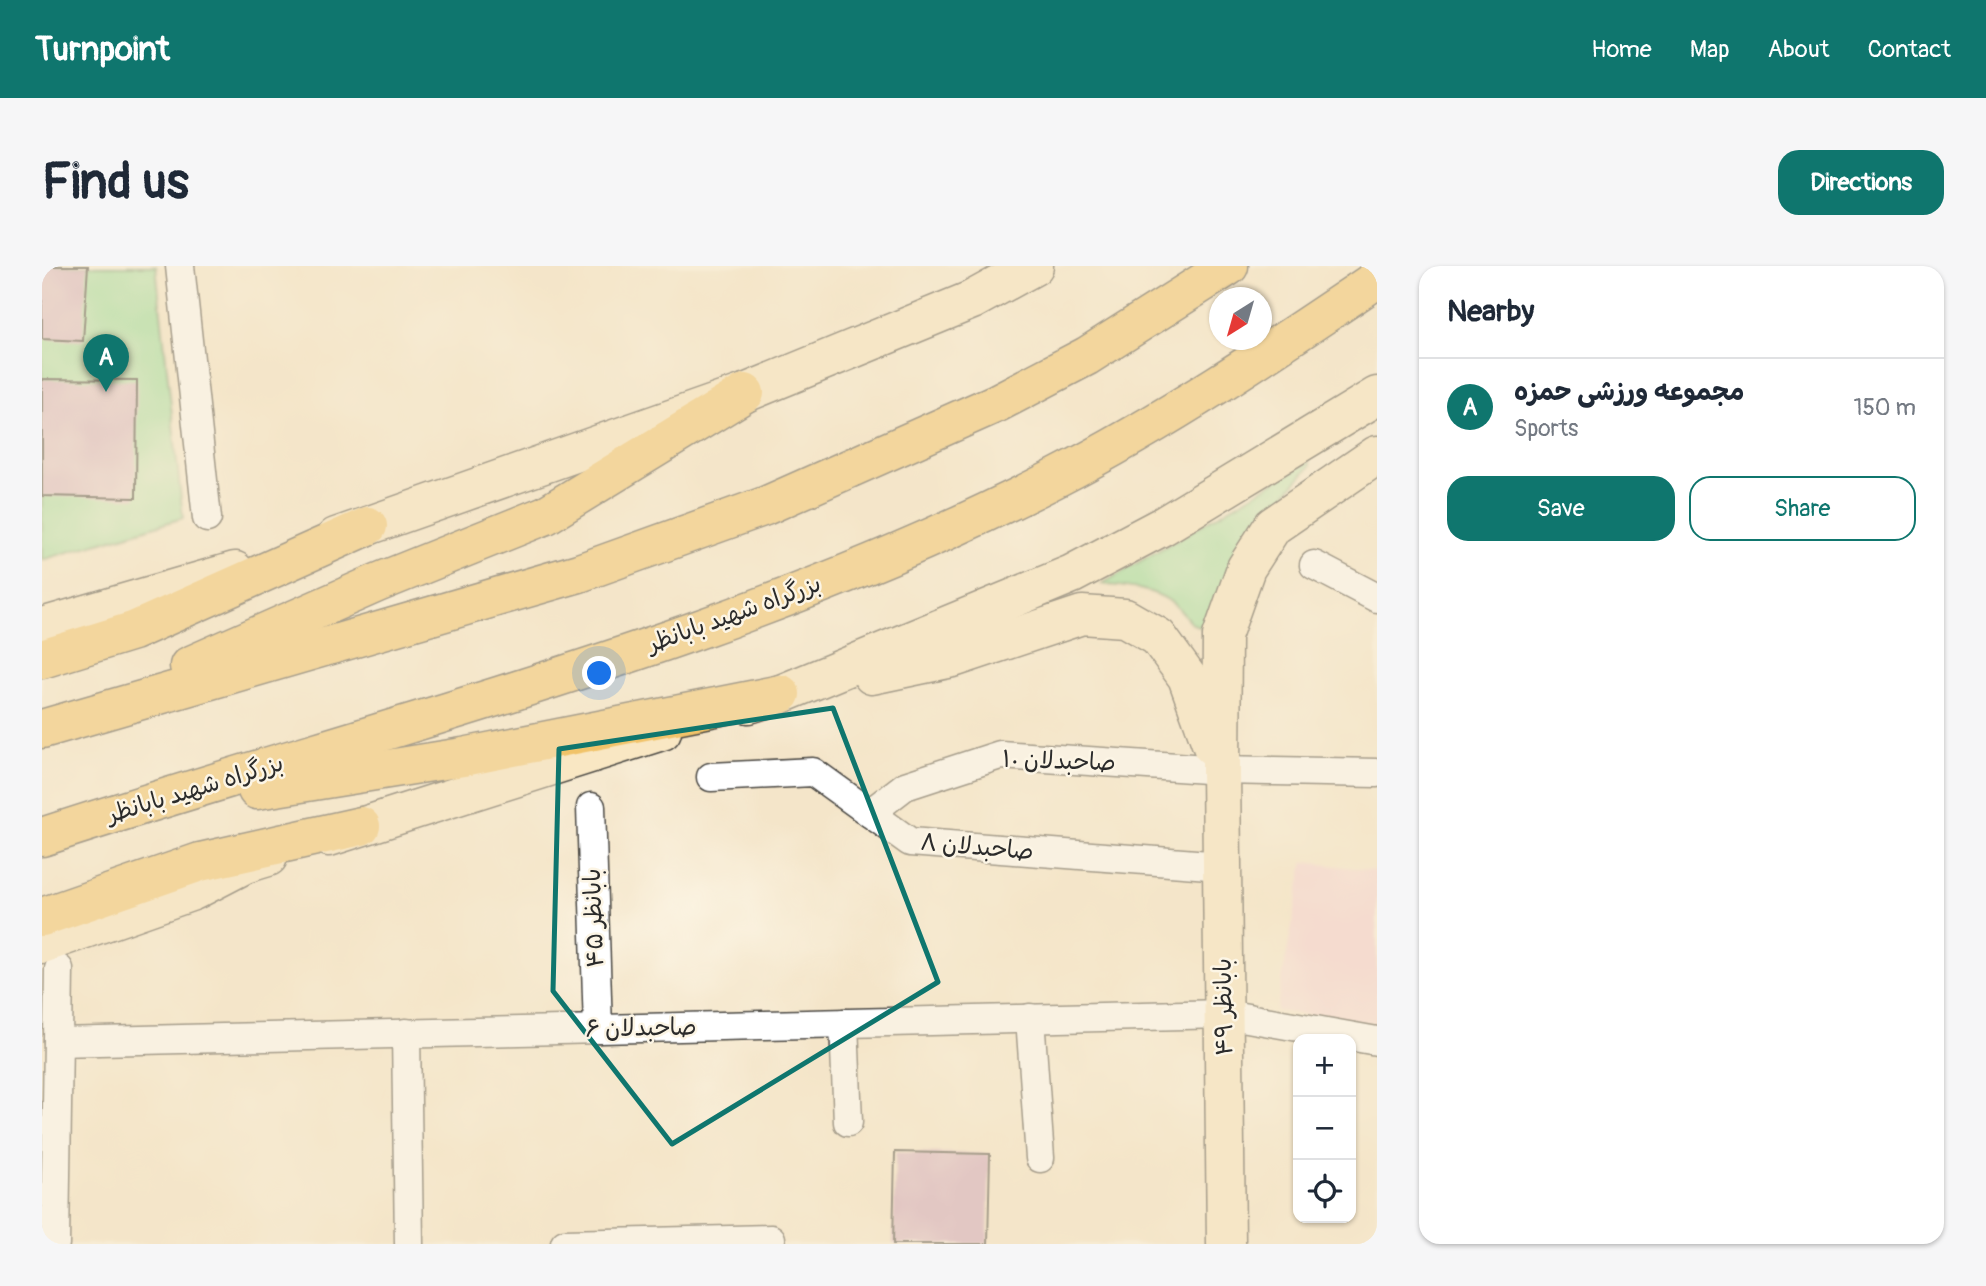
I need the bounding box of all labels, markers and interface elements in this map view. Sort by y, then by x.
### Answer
text: Turnpoint [35,29,170,70]
text: Home [1591,35,1652,64]
text: Map [1690,35,1730,64]
text: About [1768,35,1830,64]
text: Contact [1868,35,1951,64]
button: Directions [1778,150,1944,215]
text: Find us [42,152,189,213]
north arrow [1209,287,1272,350]
text: Nearby [1447,293,1534,330]
pin: A [83,334,129,392]
text: مجموعه ورزشی حمزه [1514,376,1744,408]
text: A [1463,393,1477,422]
text: 150 m [1853,393,1916,422]
text: Sports [1514,414,1578,443]
button: Save [1447,476,1675,541]
button: Share [1689,476,1916,541]
street label: بزرگراه شهید بابانظر [641,569,825,660]
your location [582,656,616,690]
street label: صاحبدلان ۱۰ [1002,745,1116,777]
street label: بزرگراه شهید بابانظر [101,748,287,830]
street label: صاحبدلان ۸ [919,828,1035,866]
street label: بابانظر ۴۵ [578,868,610,968]
street label: بابانظر ۴۹ [1209,958,1239,1056]
street label: صاحبدلان ۶ [585,1013,697,1043]
map controls [1293,1034,1356,1223]
button: + [1293,1034,1356,1097]
button: − [1293,1097,1356,1160]
button: locate [1293,1160,1356,1223]

